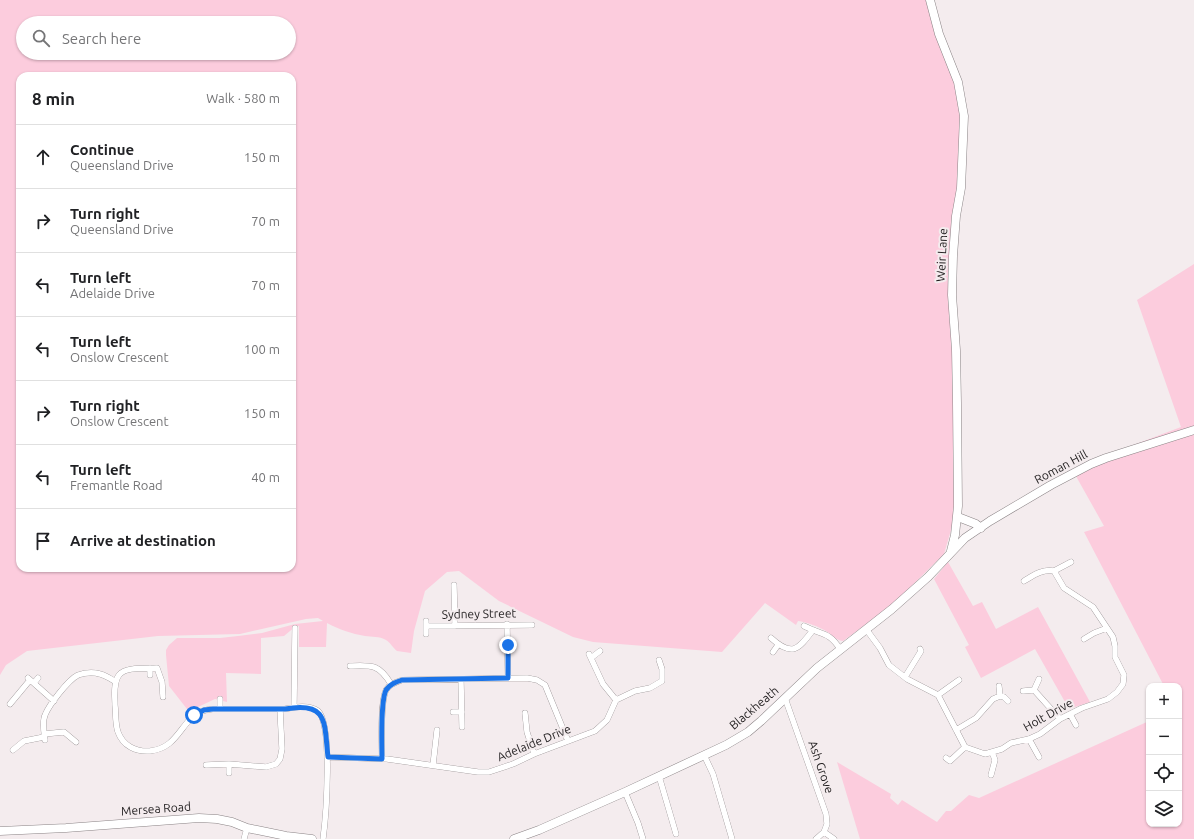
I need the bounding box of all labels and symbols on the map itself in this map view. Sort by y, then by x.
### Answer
street label: Weir Lane [934,228,949,282]
street label: Roman Hill [1032,447,1089,486]
street label: Sydney Street [442,606,517,621]
route end [499,636,517,654]
street label: Blackheath [727,683,781,732]
street label: Holt Drive [1021,696,1075,733]
route start [185,706,203,724]
street label: Adelaide Drive [495,722,573,763]
street label: Ash Grove [806,739,837,795]
street label: Mersea Road [121,800,191,817]

